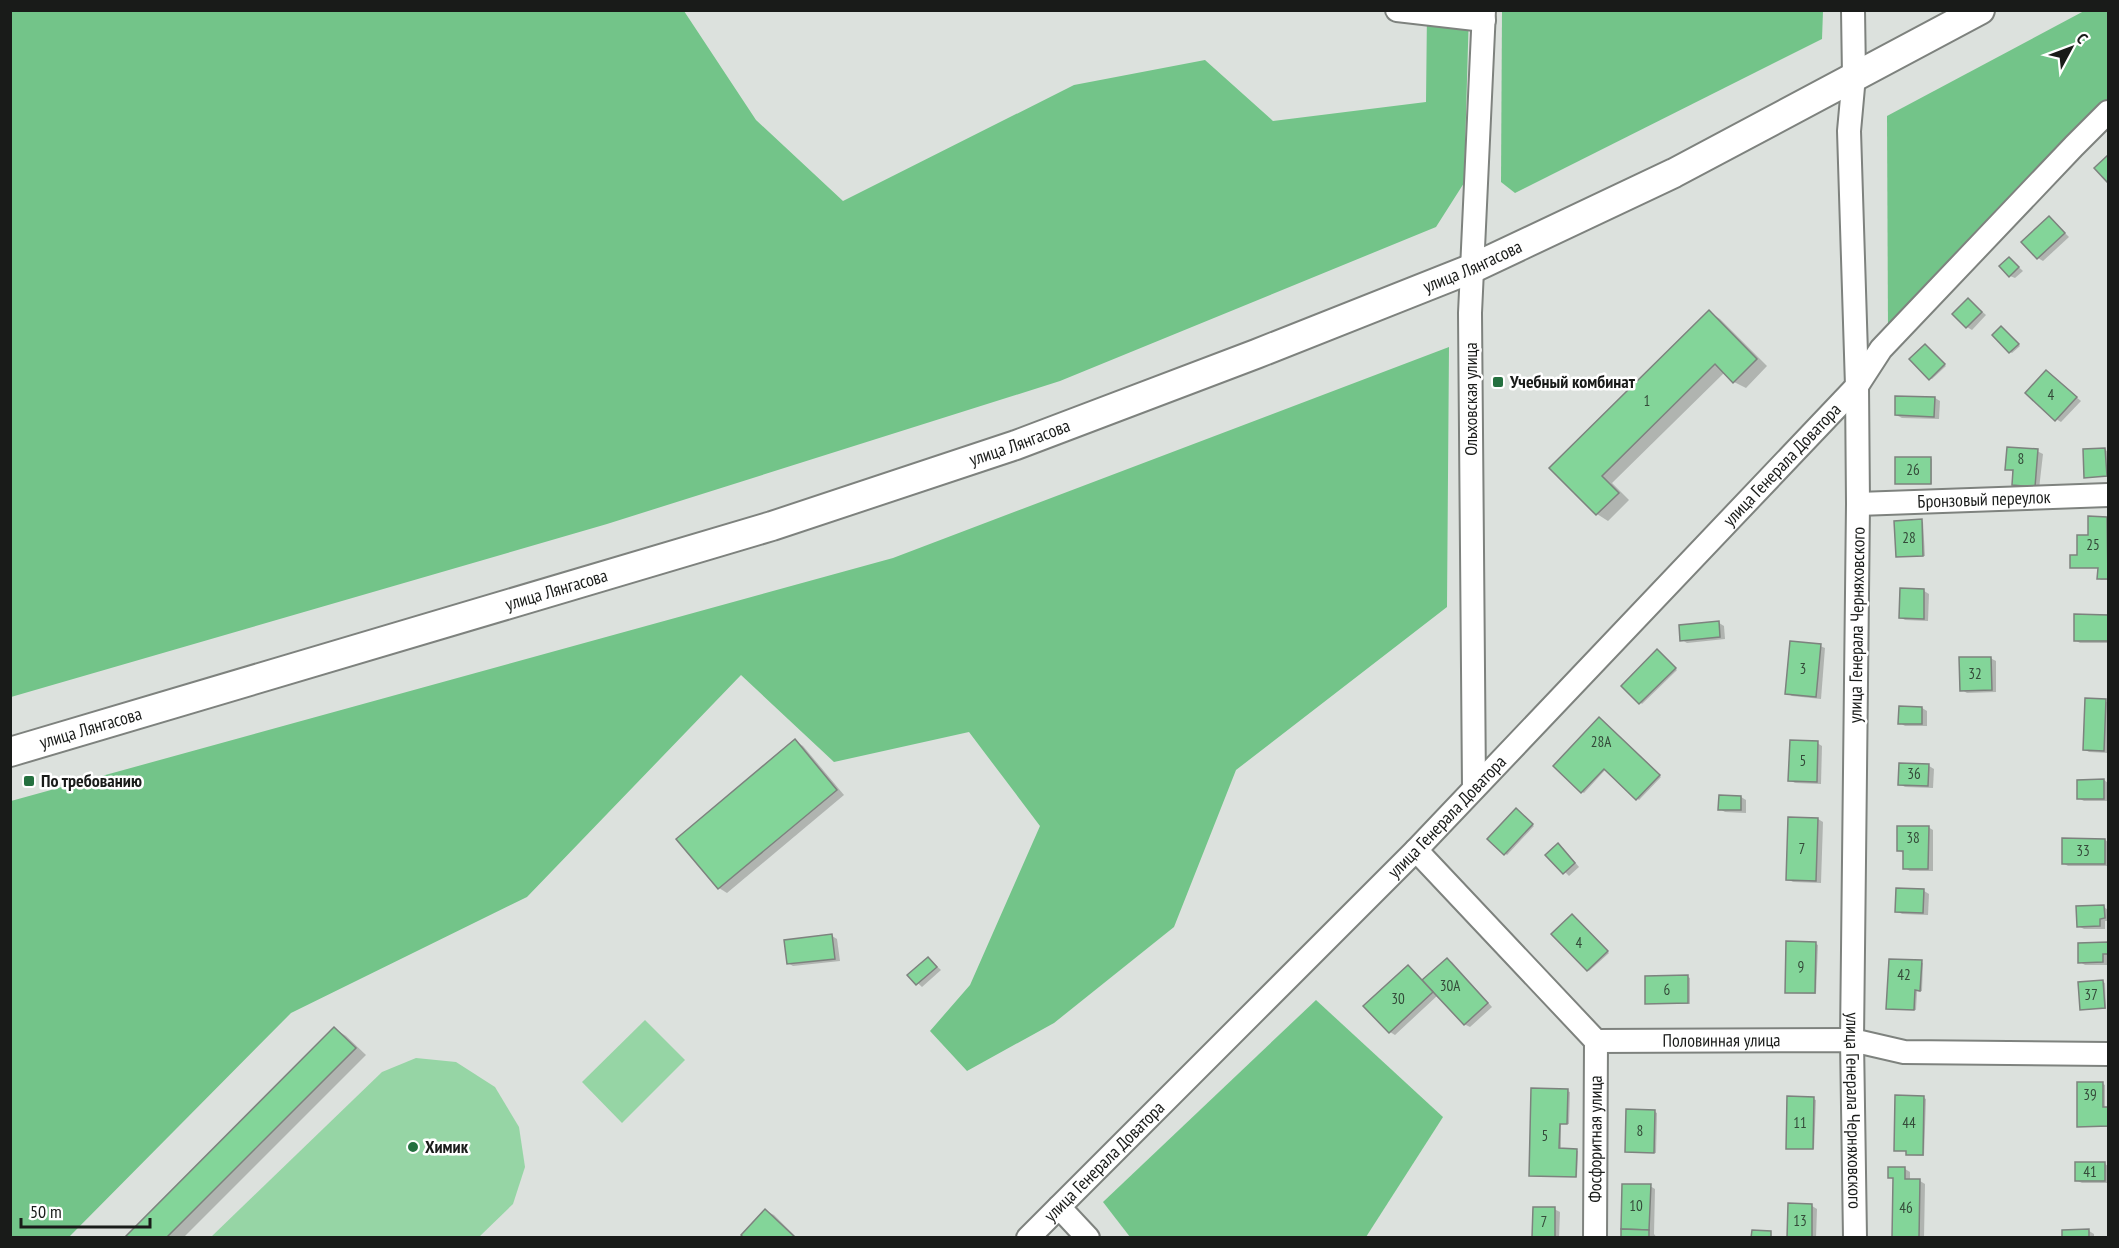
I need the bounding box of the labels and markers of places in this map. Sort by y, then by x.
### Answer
place label: Учебный комбинат [1509,370,1636,393]
marker: Учебный комбинат [1491,375,1505,389]
place label: По требованию [41,769,142,792]
marker: По требованию [22,774,36,788]
place label: Химик [425,1135,469,1158]
marker: Химик [406,1140,420,1154]

